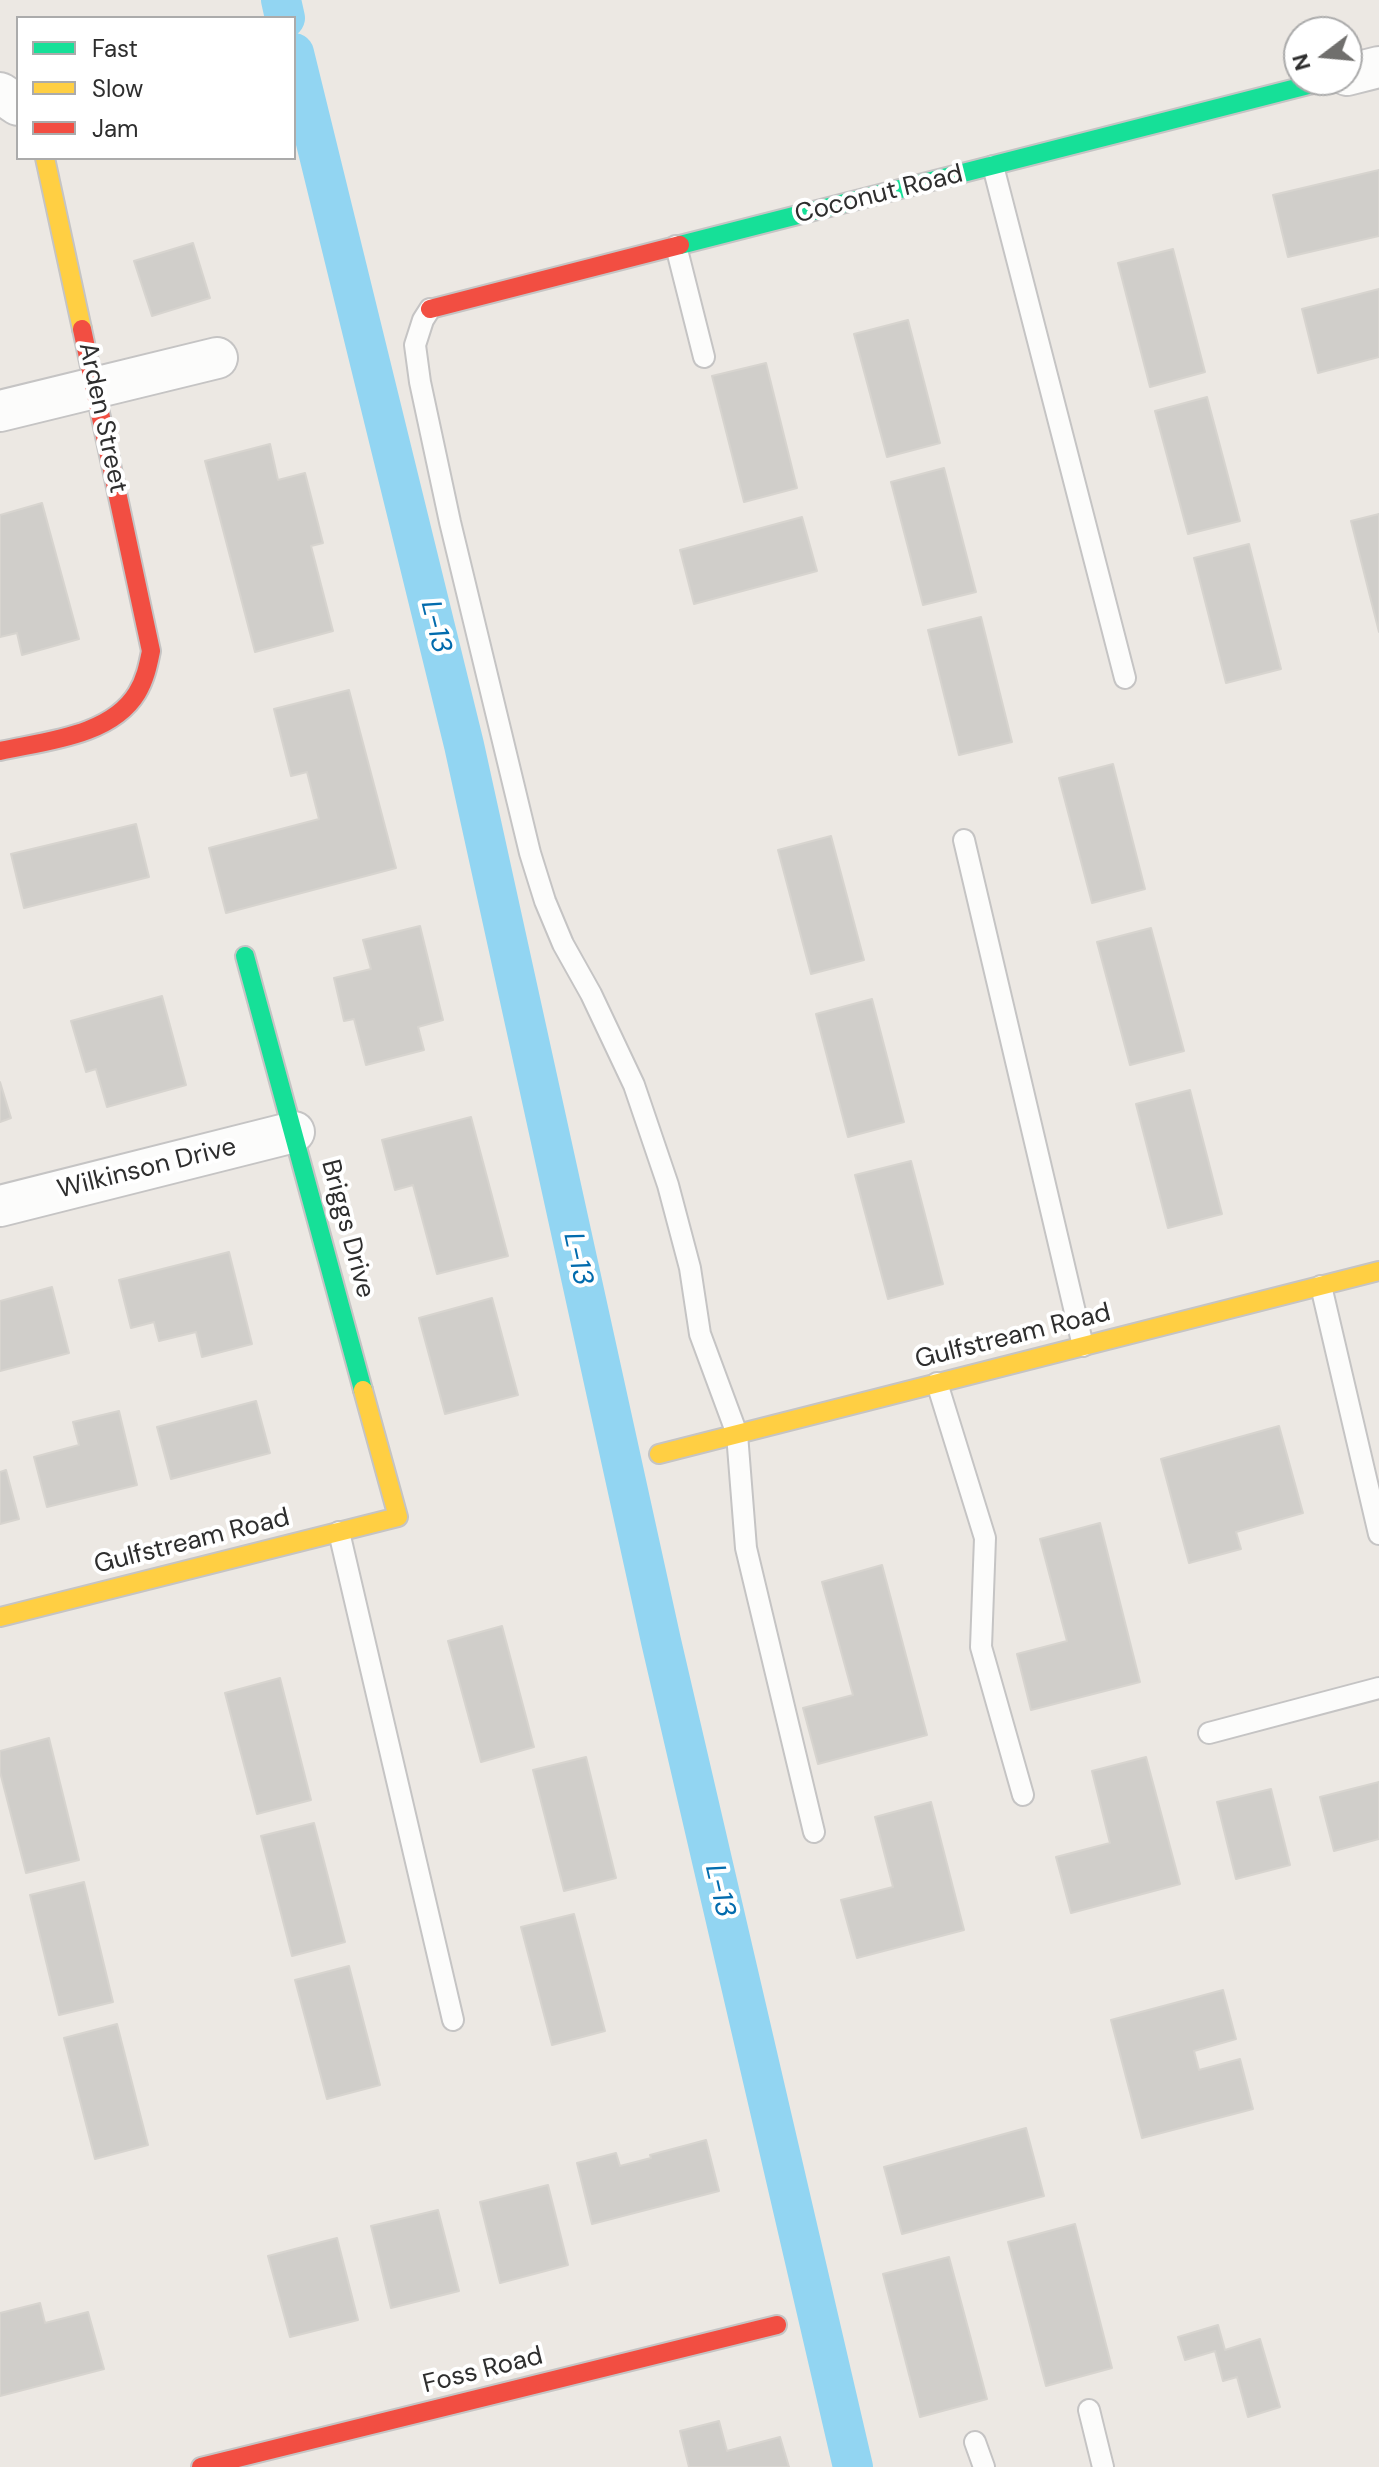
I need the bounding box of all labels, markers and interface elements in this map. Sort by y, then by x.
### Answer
legend [16,16,296,160]
north arrow [1283,16,1363,96]
text: Fast [92,33,138,64]
text: N [1285,50,1318,74]
text: Slow [92,73,143,104]
text: Jam [92,113,138,144]
street label: Coconut Road [792,159,966,231]
street label: Arden Street [71,340,133,496]
water label: L-13 [412,597,458,657]
street label: Wilkinson Drive [54,1132,240,1206]
street label: Briggs Drive [314,1156,380,1302]
water label: L-13 [555,1229,599,1289]
street label: Gulfstream Road [912,1298,1114,1376]
street label: Gulfstream Road [91,1503,293,1581]
water label: L-13 [697,1861,741,1921]
street label: Foss Road [420,2341,546,2401]

